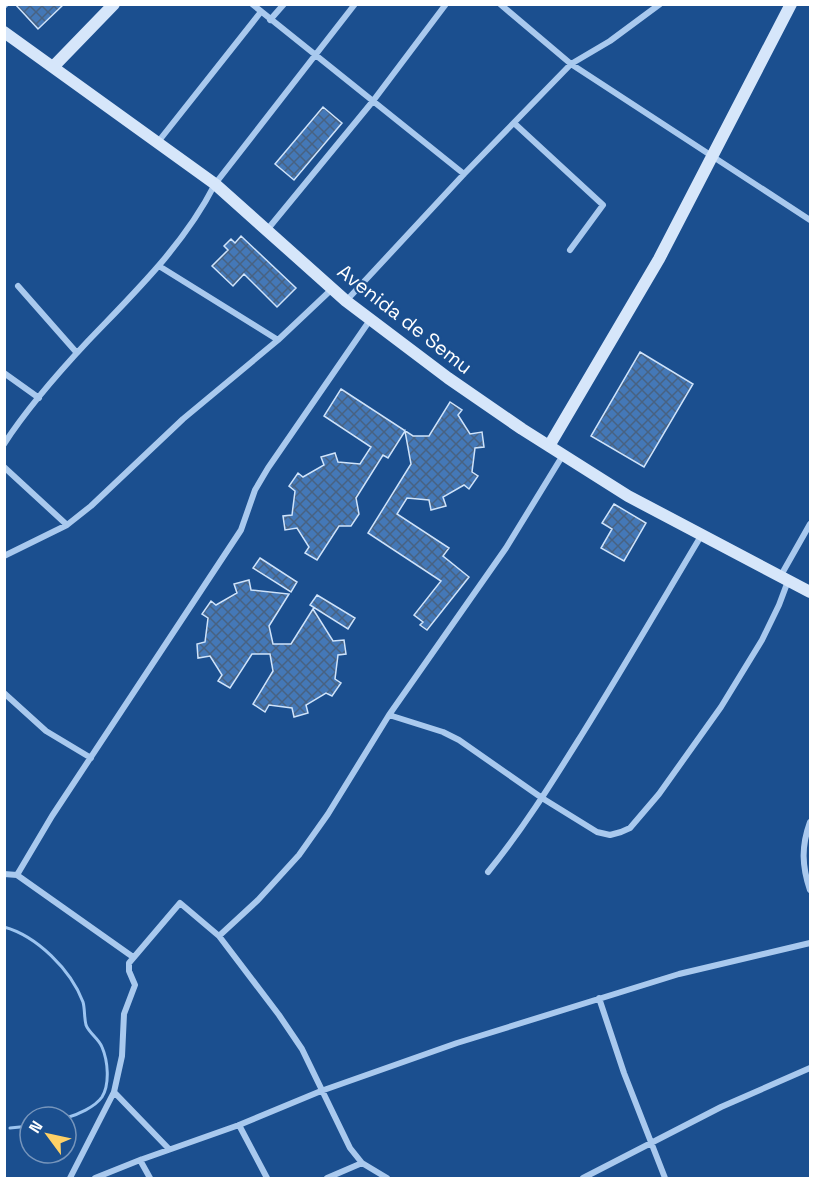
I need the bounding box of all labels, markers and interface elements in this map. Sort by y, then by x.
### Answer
street label: Avenida de Semu [332,258,478,380]
north arrow [18,1105,78,1165]
text: N [24,1117,48,1137]

